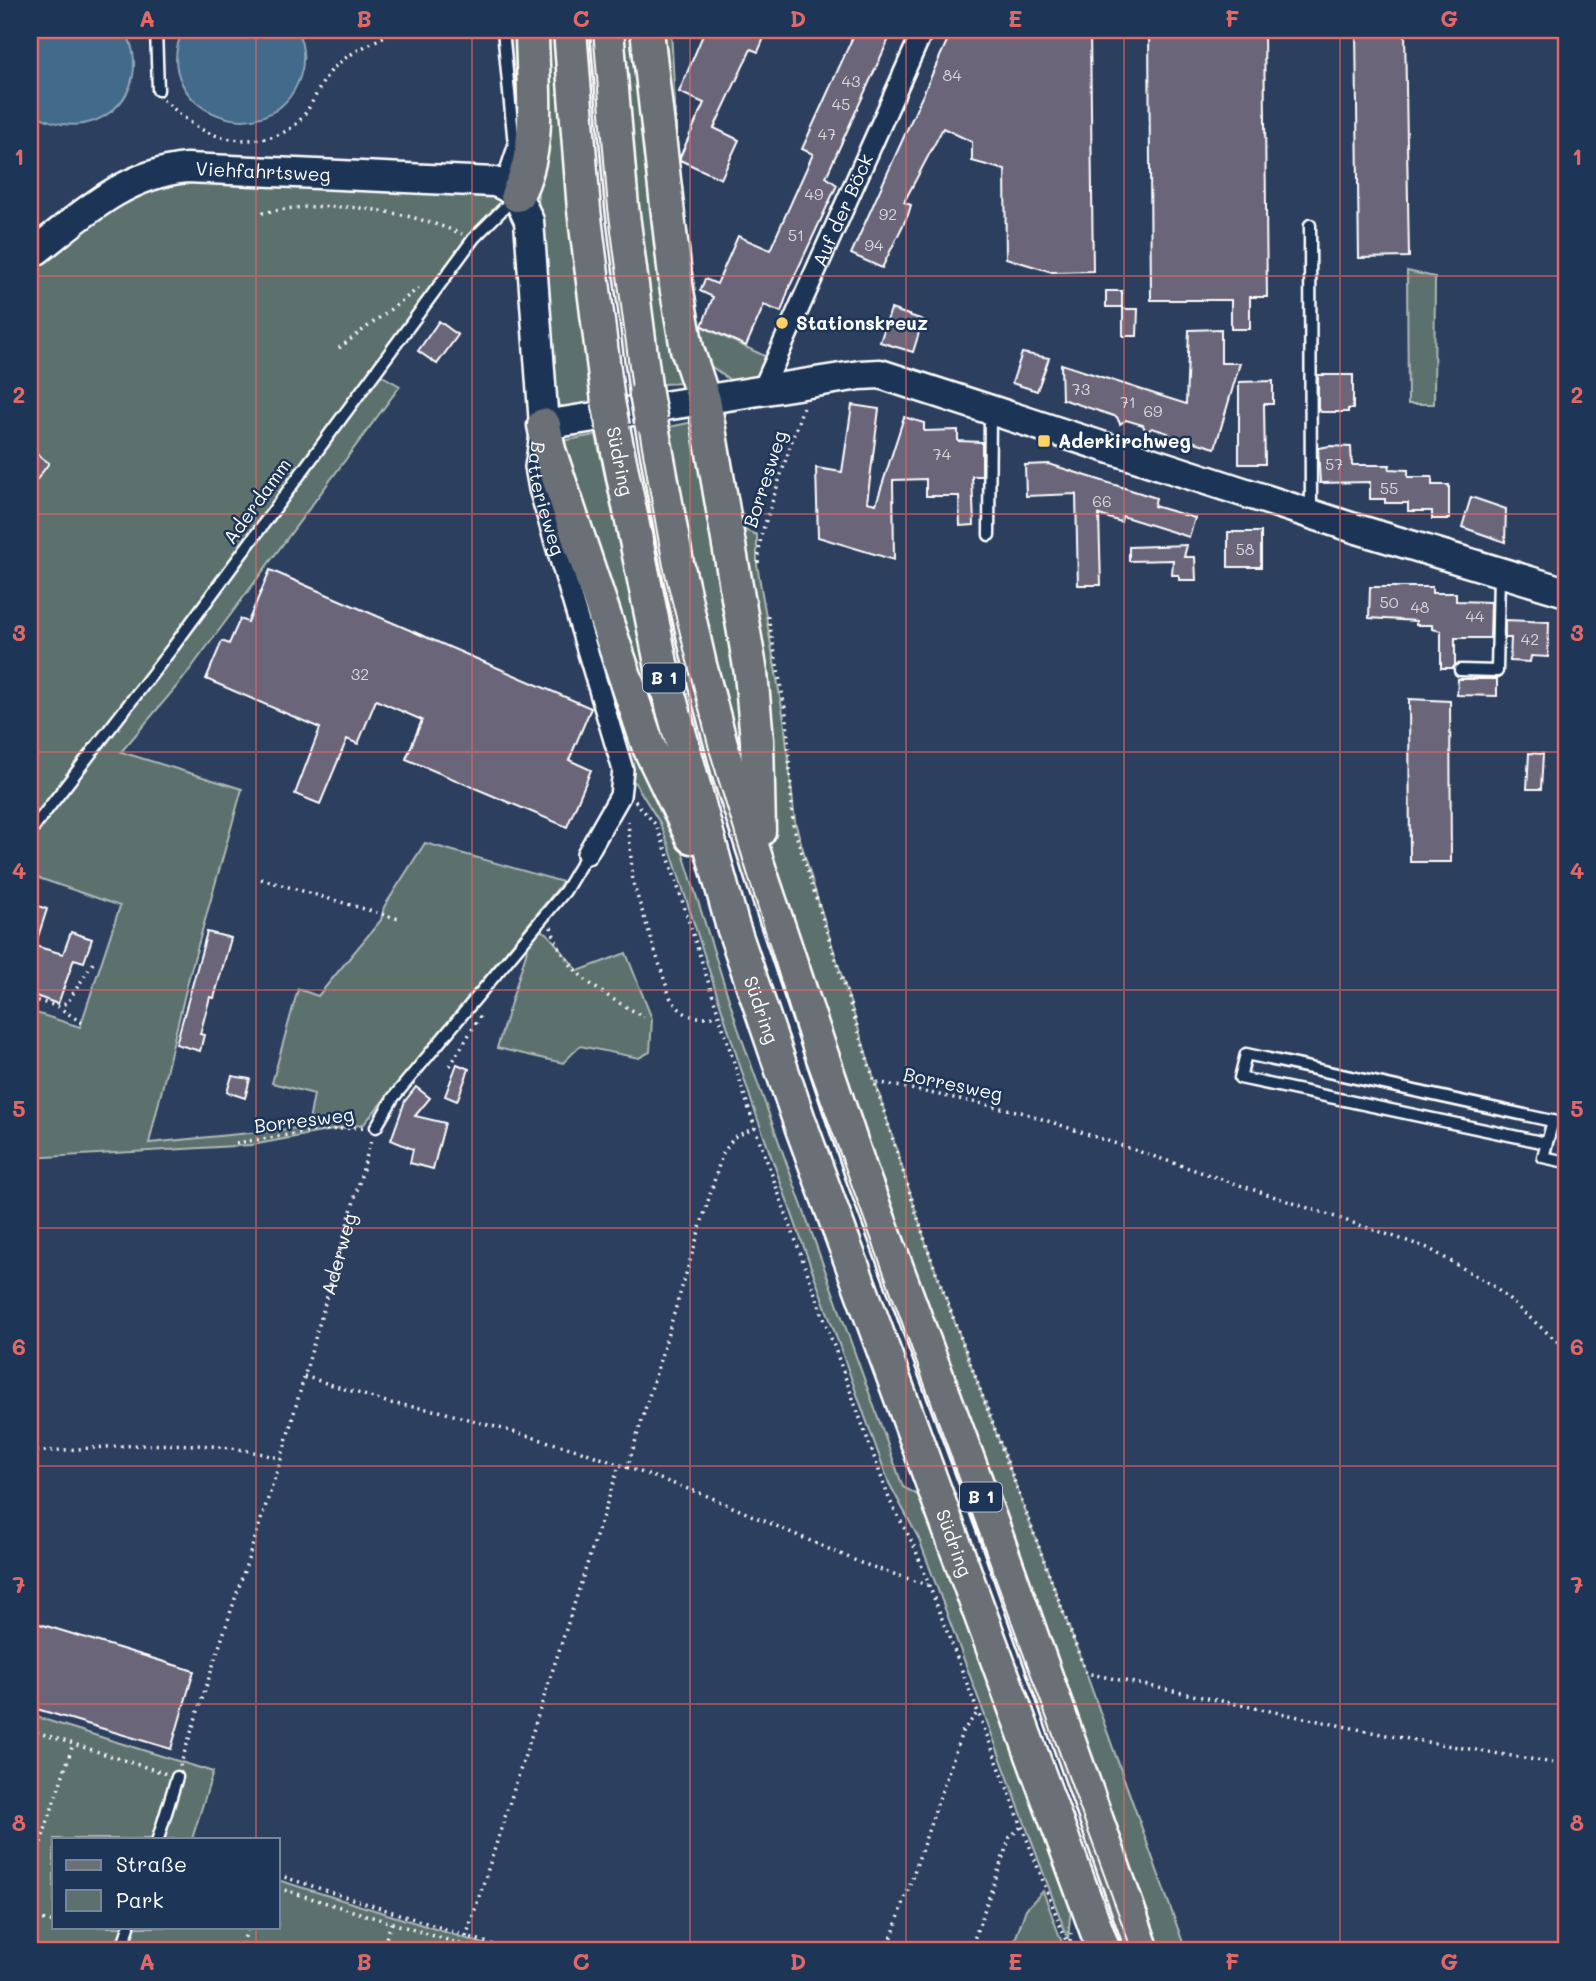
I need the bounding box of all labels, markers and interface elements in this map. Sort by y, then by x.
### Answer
text: A [139,3,155,33]
text: B [356,3,372,33]
text: C [572,3,590,33]
text: D [790,3,806,33]
text: E [1008,3,1022,33]
text: F [1225,3,1239,33]
text: G [1440,3,1458,33]
house number: 84 [942,64,962,85]
house number: 43 [842,70,860,91]
house number: 45 [832,93,850,114]
house number: 47 [818,123,836,144]
text: 1 [14,141,24,171]
text: 1 [1572,141,1582,171]
street label: Auf der Böck [806,150,878,270]
street label: Viehfahrtsweg [195,155,331,187]
house number: 49 [805,183,823,204]
house number: 92 [879,203,897,224]
house number: 51 [788,224,804,245]
house number: 94 [865,234,884,255]
place label: Stationskreuz [796,310,928,335]
marker: Stationskreuz [774,315,790,331]
house number: 73 [1072,378,1090,399]
text: 2 [13,379,25,409]
text: 2 [1571,379,1583,409]
house number: 71 [1120,391,1136,412]
house number: 69 [1143,400,1163,421]
street label: Südring [601,424,640,498]
street label: Borresweg [737,427,792,531]
place label: Aderkirchweg [1058,428,1191,453]
marker: Aderkirchweg [1036,433,1052,449]
street label: Batterieweg [523,440,571,558]
house number: 74 [933,443,952,464]
street label: Aderdamm [217,453,296,549]
house number: 57 [1325,453,1343,474]
house number: 55 [1380,477,1398,498]
house number: 66 [1092,490,1112,511]
house number: 58 [1235,538,1255,559]
house number: 50 [1379,591,1399,612]
house number: 48 [1410,596,1430,617]
house number: 44 [1466,605,1485,626]
text: 3 [12,617,26,647]
text: 3 [1570,617,1584,647]
house number: 42 [1521,628,1539,649]
house number: 32 [351,663,369,684]
road number: B 1 [643,664,685,692]
text: 4 [12,855,26,885]
text: 4 [1570,855,1584,885]
street label: Südring [739,972,785,1047]
street label: Borresweg [901,1061,1005,1106]
text: 5 [12,1093,26,1123]
text: 5 [1570,1093,1584,1123]
street label: Borresweg [252,1101,355,1138]
street label: Aderweg [315,1210,362,1298]
text: 6 [12,1331,26,1361]
text: 6 [1570,1331,1584,1361]
road number: B 1 [960,1482,1002,1512]
street label: Südring [931,1506,978,1580]
text: 7 [13,1569,26,1599]
text: 7 [1571,1569,1584,1599]
text: 8 [12,1807,26,1837]
text: 8 [1570,1807,1584,1837]
legend [52,1838,280,1928]
text: Straße [116,1850,187,1877]
text: Park [116,1886,164,1913]
text: A [139,1946,155,1976]
text: B [356,1946,372,1976]
text: C [572,1946,590,1976]
text: D [790,1946,806,1976]
text: E [1008,1946,1022,1976]
text: F [1225,1946,1239,1976]
text: G [1440,1946,1458,1976]

